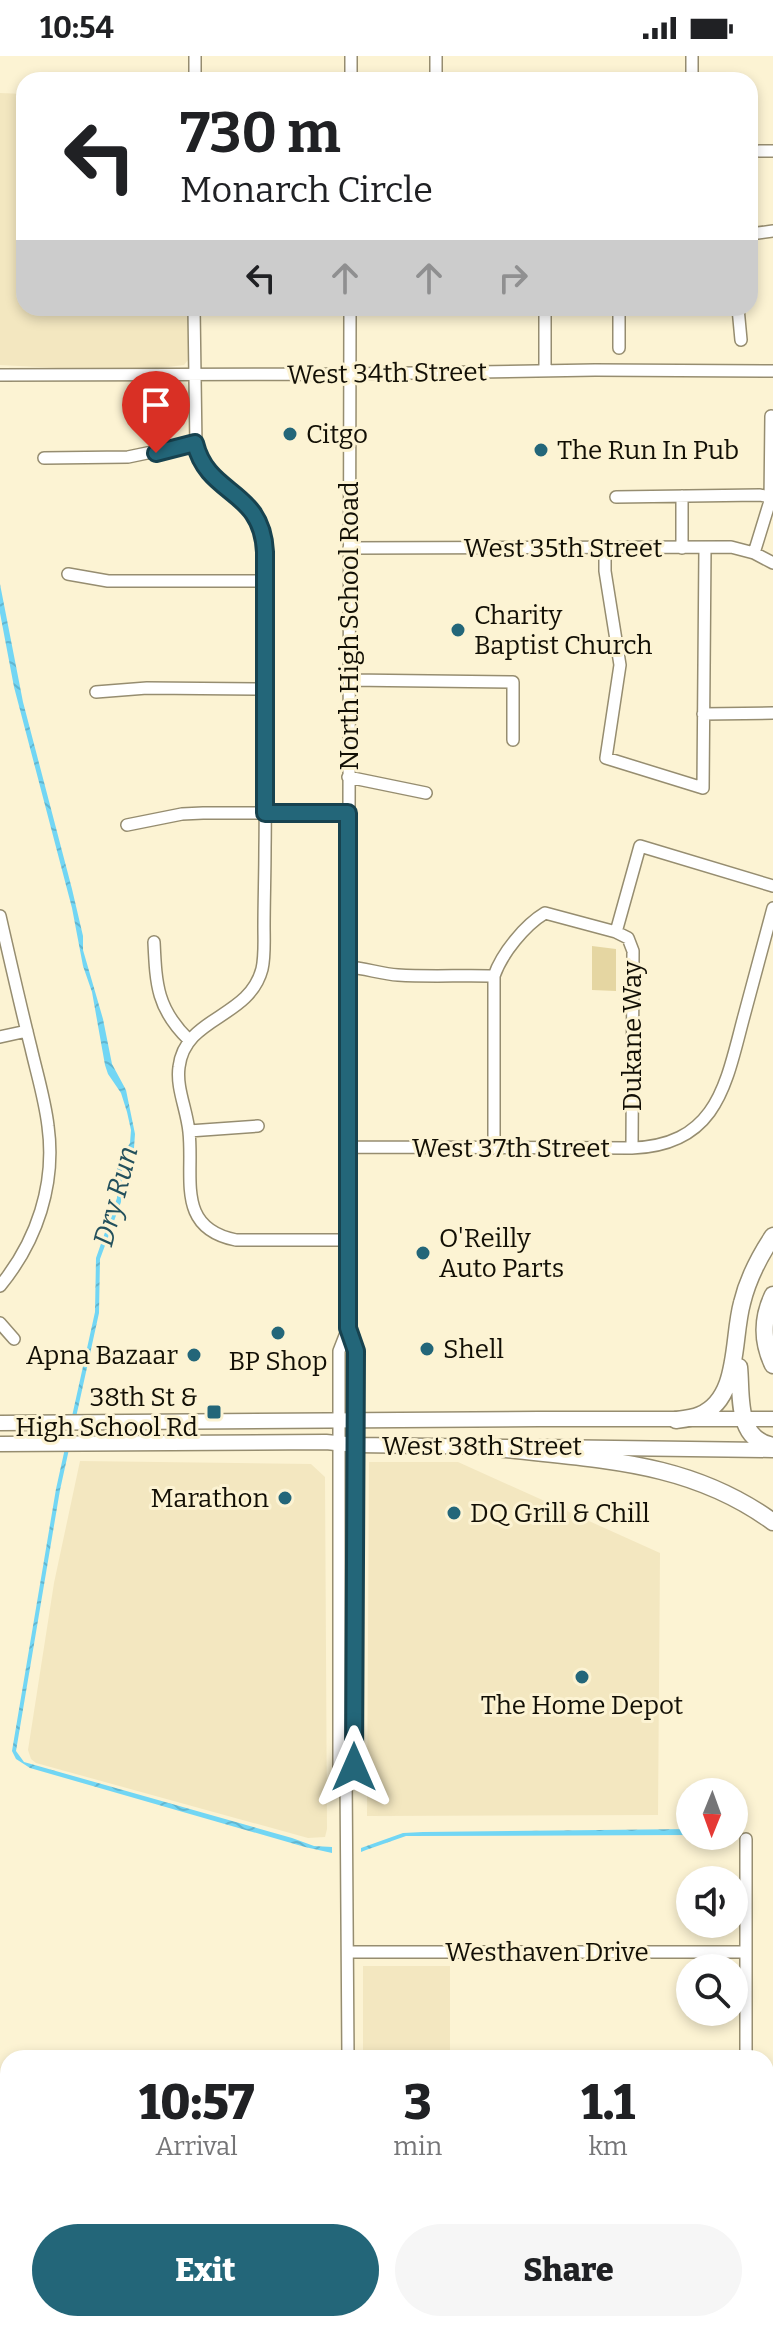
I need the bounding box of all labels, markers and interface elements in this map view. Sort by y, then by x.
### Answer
text: 10:54 [40,10,114,46]
text: 730 m [180,100,341,167]
icon: left [48,104,152,208]
text: Monarch Circle [180,168,433,212]
icon: left [239,256,283,300]
icon: ahead [323,256,367,300]
icon: ahead [407,256,451,300]
icon: right [491,256,535,300]
street label: West 34th Street [287,356,488,391]
pin [122,371,190,453]
icon: arrive [134,383,178,427]
place label: Citgo [306,419,368,450]
marker: Citgo [281,425,299,443]
place label: The Run In Pub [557,435,739,466]
marker: The Run In Pub [532,441,550,459]
street label: North High School Road [334,481,365,771]
street label: West 35th Street [464,533,663,564]
place label: Charity Baptist Church [474,600,652,661]
marker: Charity Baptist Church [449,621,467,639]
street label: Dukane Way [617,961,648,1111]
street label: West 37th Street [412,1133,610,1164]
water label: Dry Run [86,1142,145,1250]
place label: O'Reilly Auto Parts [439,1223,564,1284]
marker: O'Reilly Auto Parts [414,1244,432,1262]
marker: BP Shop [269,1324,287,1342]
place label: Shell [443,1334,504,1365]
place label: Apna Bazaar [26,1340,179,1371]
marker: Shell [418,1340,436,1358]
marker: Apna Bazaar [185,1346,203,1364]
place label: BP Shop [229,1346,327,1377]
place label: 38th St & High School Rd [15,1382,198,1443]
marker: 38th St & High School Rd [205,1403,223,1421]
street label: West 38th Street [382,1431,583,1462]
place label: Marathon [150,1483,270,1514]
marker: Marathon [276,1489,294,1507]
place label: DQ Grill & Chill [470,1498,650,1529]
marker: DQ Grill & Chill [445,1504,463,1522]
marker: The Home Depot [573,1668,591,1686]
place label: The Home Depot [481,1690,684,1721]
position arrow [312,1725,396,1809]
north arrow [676,1778,748,1850]
map controls [676,1778,748,2026]
button: sound [676,1866,748,1938]
street label: Westhaven Drive [445,1937,649,1968]
button: search [676,1954,748,2026]
text: 10:57 [139,2074,254,2132]
text: 3 [404,2074,432,2132]
text: 1.1 [581,2074,635,2132]
text: Arrival [155,2131,238,2162]
text: min [393,2131,442,2162]
text: km [589,2131,628,2162]
button: Exit [32,2224,379,2316]
button: Share [395,2224,742,2316]

